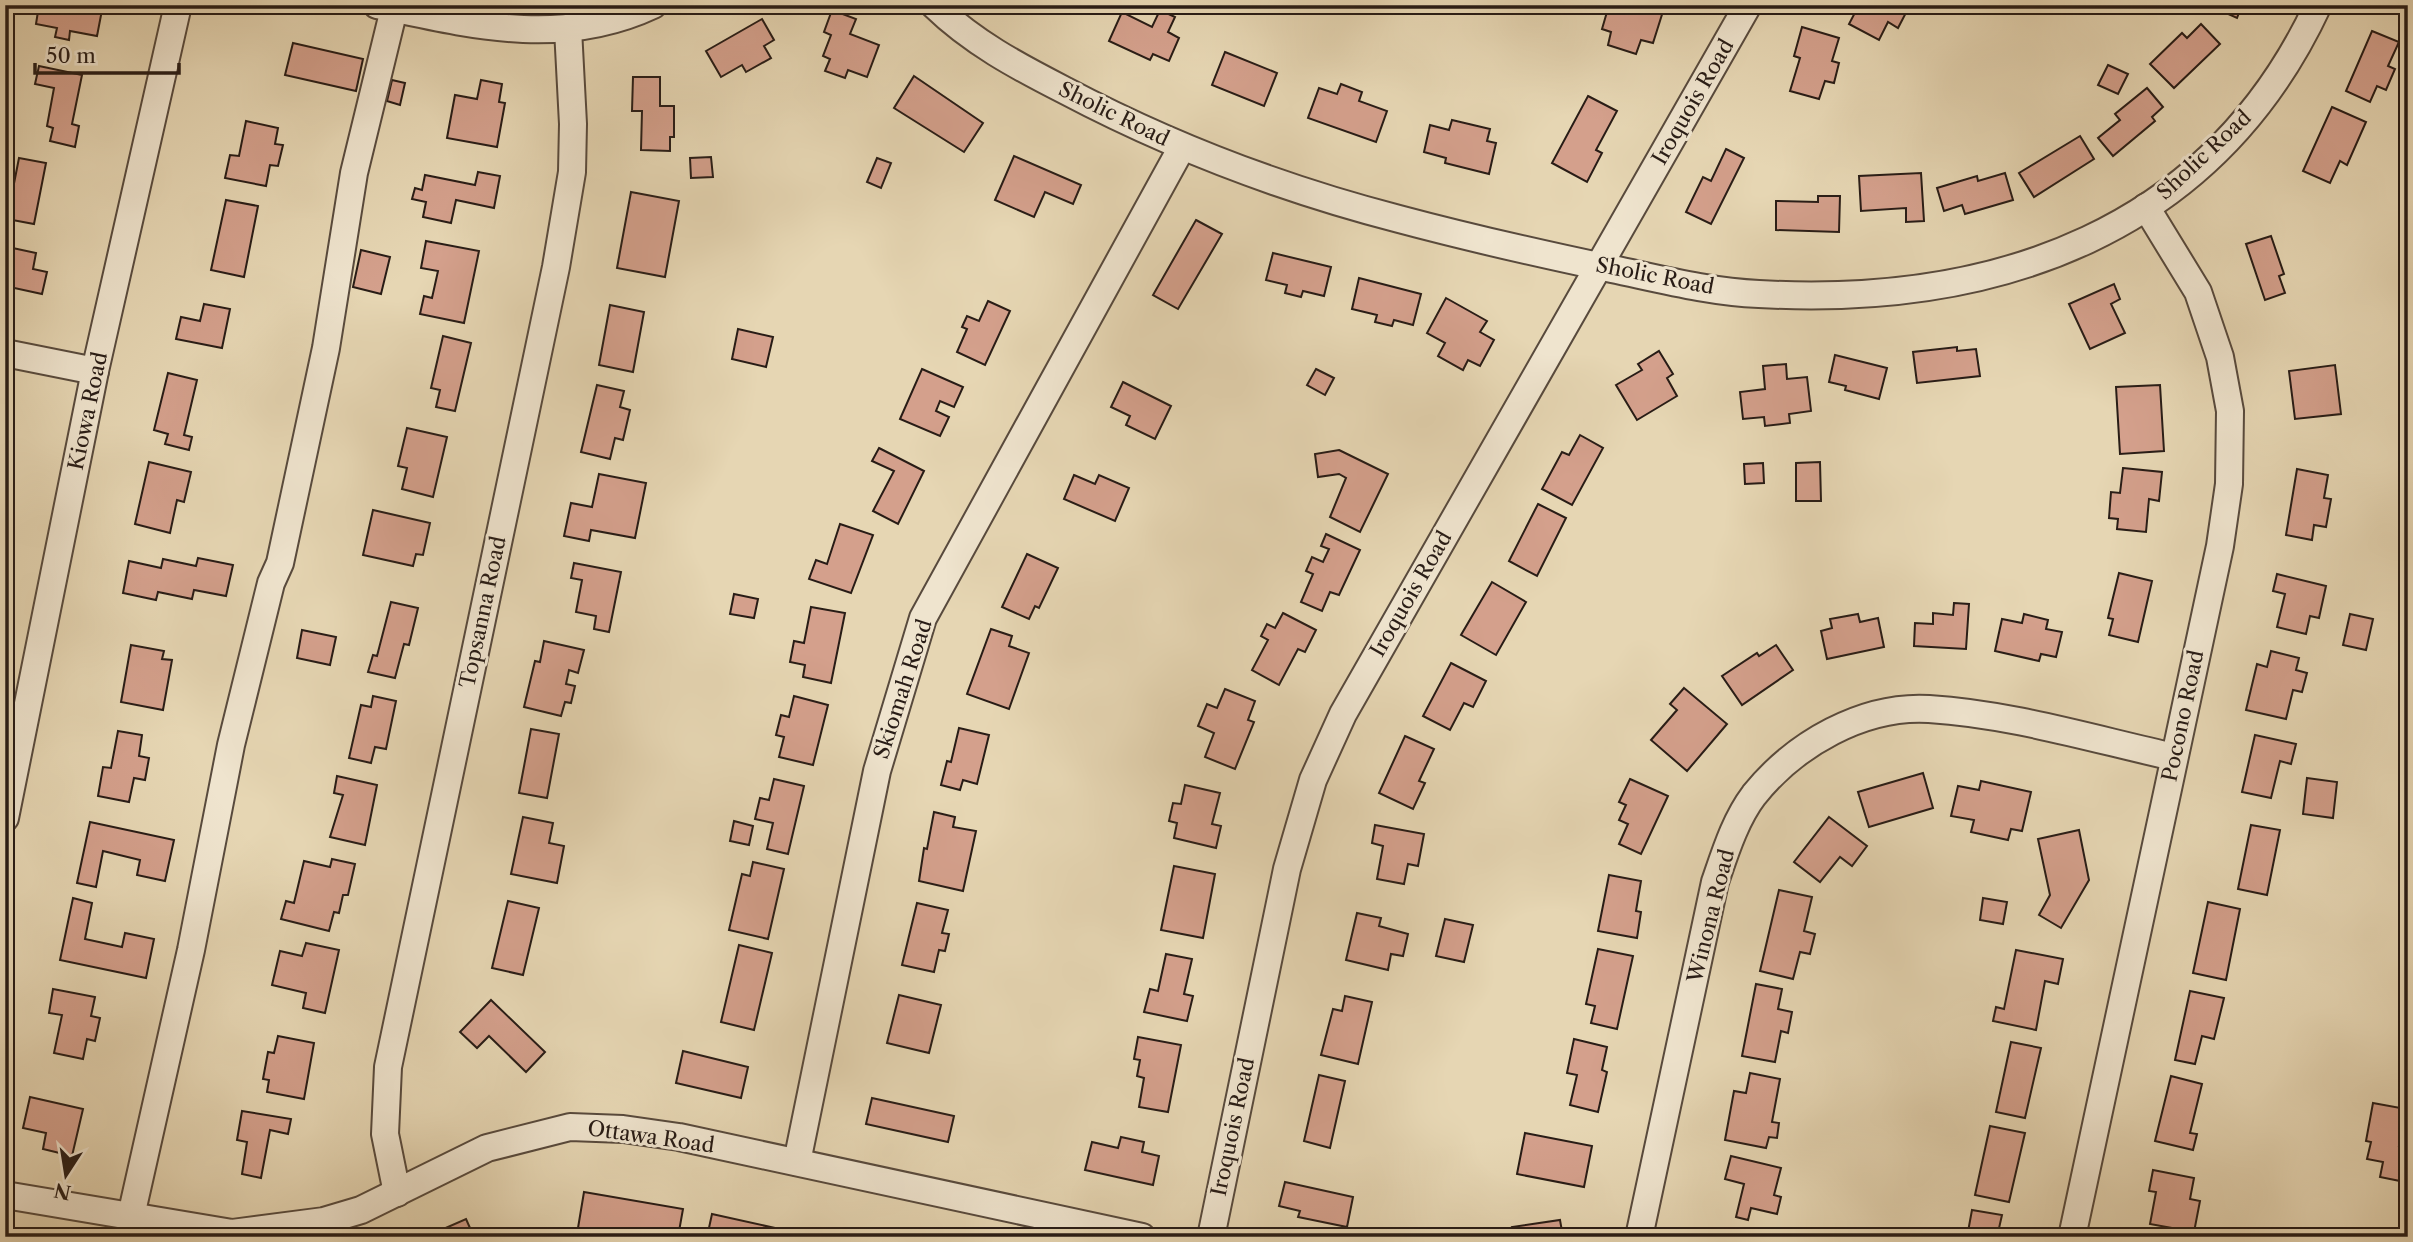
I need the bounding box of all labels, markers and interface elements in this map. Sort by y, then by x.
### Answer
scale bar [35,32,178,76]
street label: Iroquois Road [1647,34,1739,169]
text: 50 m [46,43,96,68]
street label: Sholic Road [1055,76,1174,151]
street label: Sholic Road [2151,105,2256,205]
street label: Sholic Road [1594,252,1716,299]
street label: Kiowa Road [63,349,112,472]
street label: Iroquois Road [1365,526,1457,661]
street label: Topsanna Road [454,534,511,690]
street label: Skiomah Road [868,616,937,762]
street label: Pocono Road [2156,648,2209,784]
street label: Winona Road [1682,846,1739,986]
street label: Iroquois Road [1206,1055,1259,1198]
street label: Ottawa Road [586,1115,716,1158]
north arrow [32,1140,102,1210]
text: N [52,1178,73,1204]

